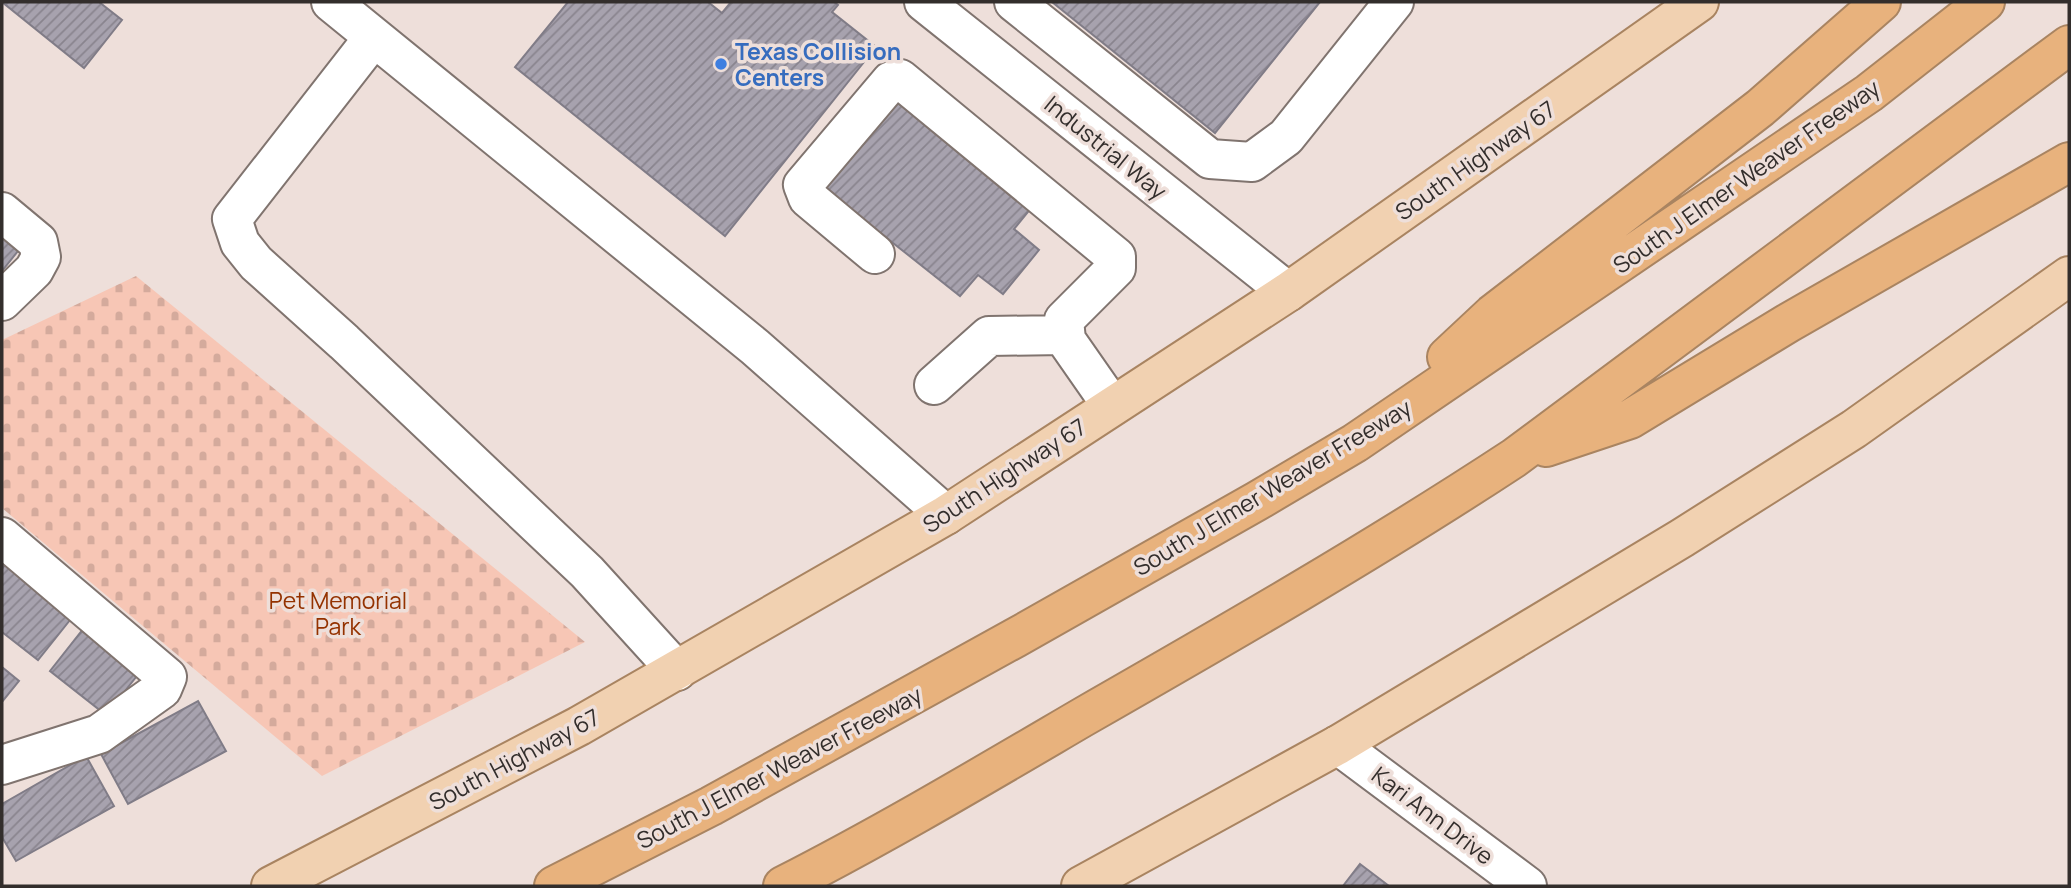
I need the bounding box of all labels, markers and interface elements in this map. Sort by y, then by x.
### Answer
place label: Texas Collision Centers [735,35,901,93]
marker: Texas Collision Centers [713,56,729,72]
street label: South J Elmer Weaver Freeway [1606,71,1886,281]
street label: Industrial Way [1038,88,1174,206]
street label: South Highway 67 [1388,93,1562,227]
street label: South J Elmer Weaver Freeway [1127,391,1417,583]
street label: South Highway 67 [916,410,1092,540]
park label: Pet Memorial Park [269,584,407,642]
street label: South J Elmer Weaver Freeway [631,678,927,856]
street label: South Highway 67 [423,701,605,817]
street label: Kari Ann Drive [1365,759,1501,871]

